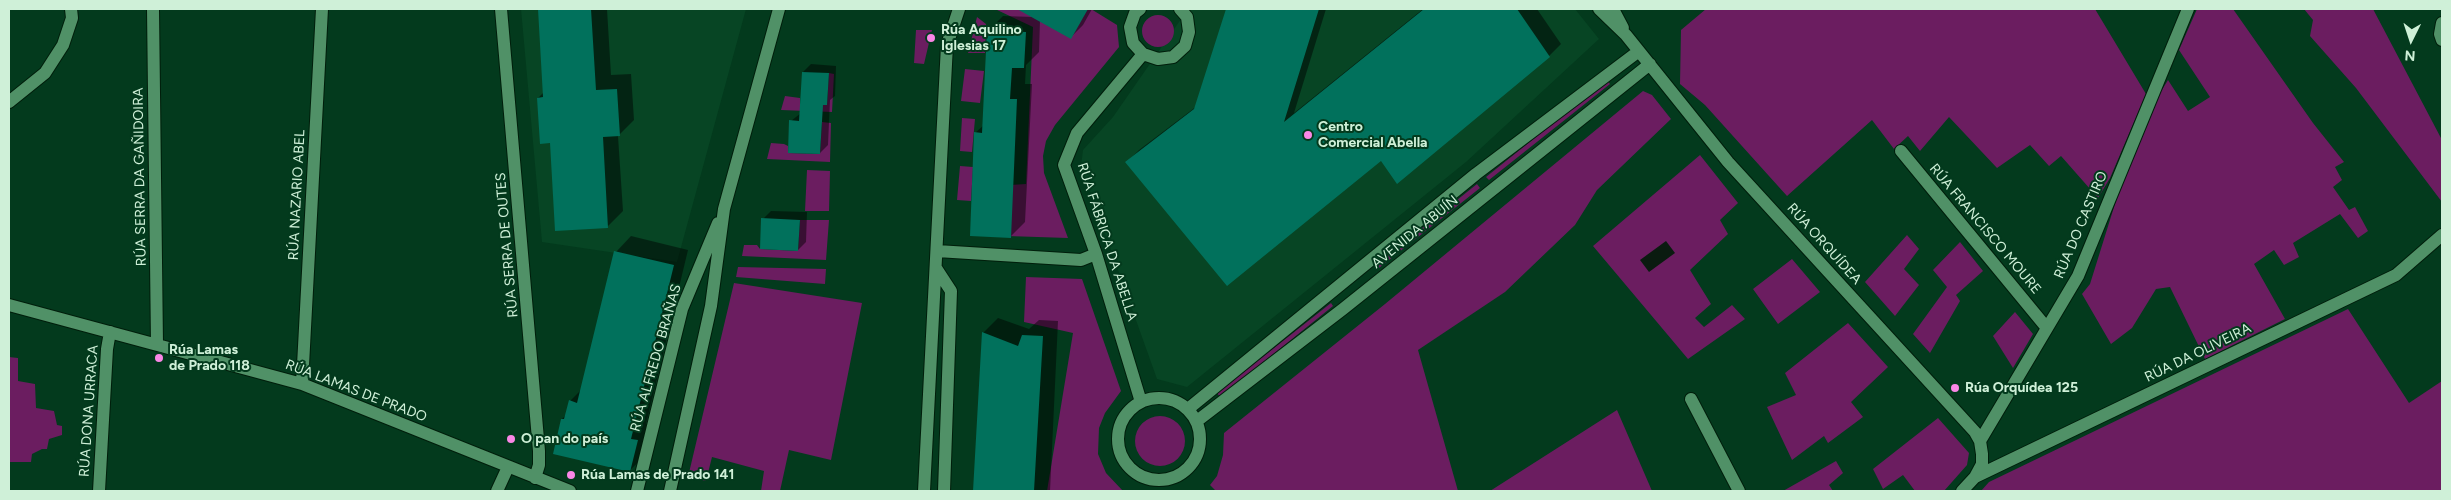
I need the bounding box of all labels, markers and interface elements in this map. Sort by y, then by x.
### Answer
north arrow [2386,15,2436,65]
place label: Rúa Aquilino Iglesias 17 [941,22,1022,54]
marker: Rúa Aquilino Iglesias 17 [925,32,937,44]
text: N [2404,47,2416,64]
street label: RÚA SERRA DA GAÑIDOIRA [130,87,150,267]
place label: Centro Comercial Abella [1318,119,1428,152]
street label: RÚA NAZARIO ABEL [285,129,309,261]
marker: Centro Comercial Abella [1302,129,1314,141]
street label: RÚA FRANCISCO MOURE [1926,160,2044,298]
street label: RÚA FÁBRICA DA ABELLA [1073,161,1141,323]
street label: RÚA DO CASTIRO [2051,169,2111,281]
street label: RÚA SERRA DE OUTES [492,172,522,318]
street label: AVENIDA ABUÍN [1368,192,1462,272]
street label: RÚA ORQUÍDEA [1783,200,1865,288]
street label: RÚA ALFREDO BRAÑAS [627,282,685,434]
street label: RÚA DA OLIVEIRA [2142,320,2254,386]
place label: Rúa Lamas de Prado 118 [169,342,250,374]
street label: RÚA DONA URRACA [76,345,102,477]
marker: Rúa Lamas de Prado 118 [153,352,165,364]
street label: RÚA LAMAS DE PRADO [283,356,429,426]
place label: Rúa Orquídea 125 [1965,380,2078,396]
marker: Rúa Orquídea 125 [1949,382,1961,394]
place label: O pan do país [521,431,608,447]
marker: O pan do país [505,433,517,445]
place label: Rúa Lamas de Prado 141 [581,467,734,483]
marker: Rúa Lamas de Prado 141 [565,469,577,481]

